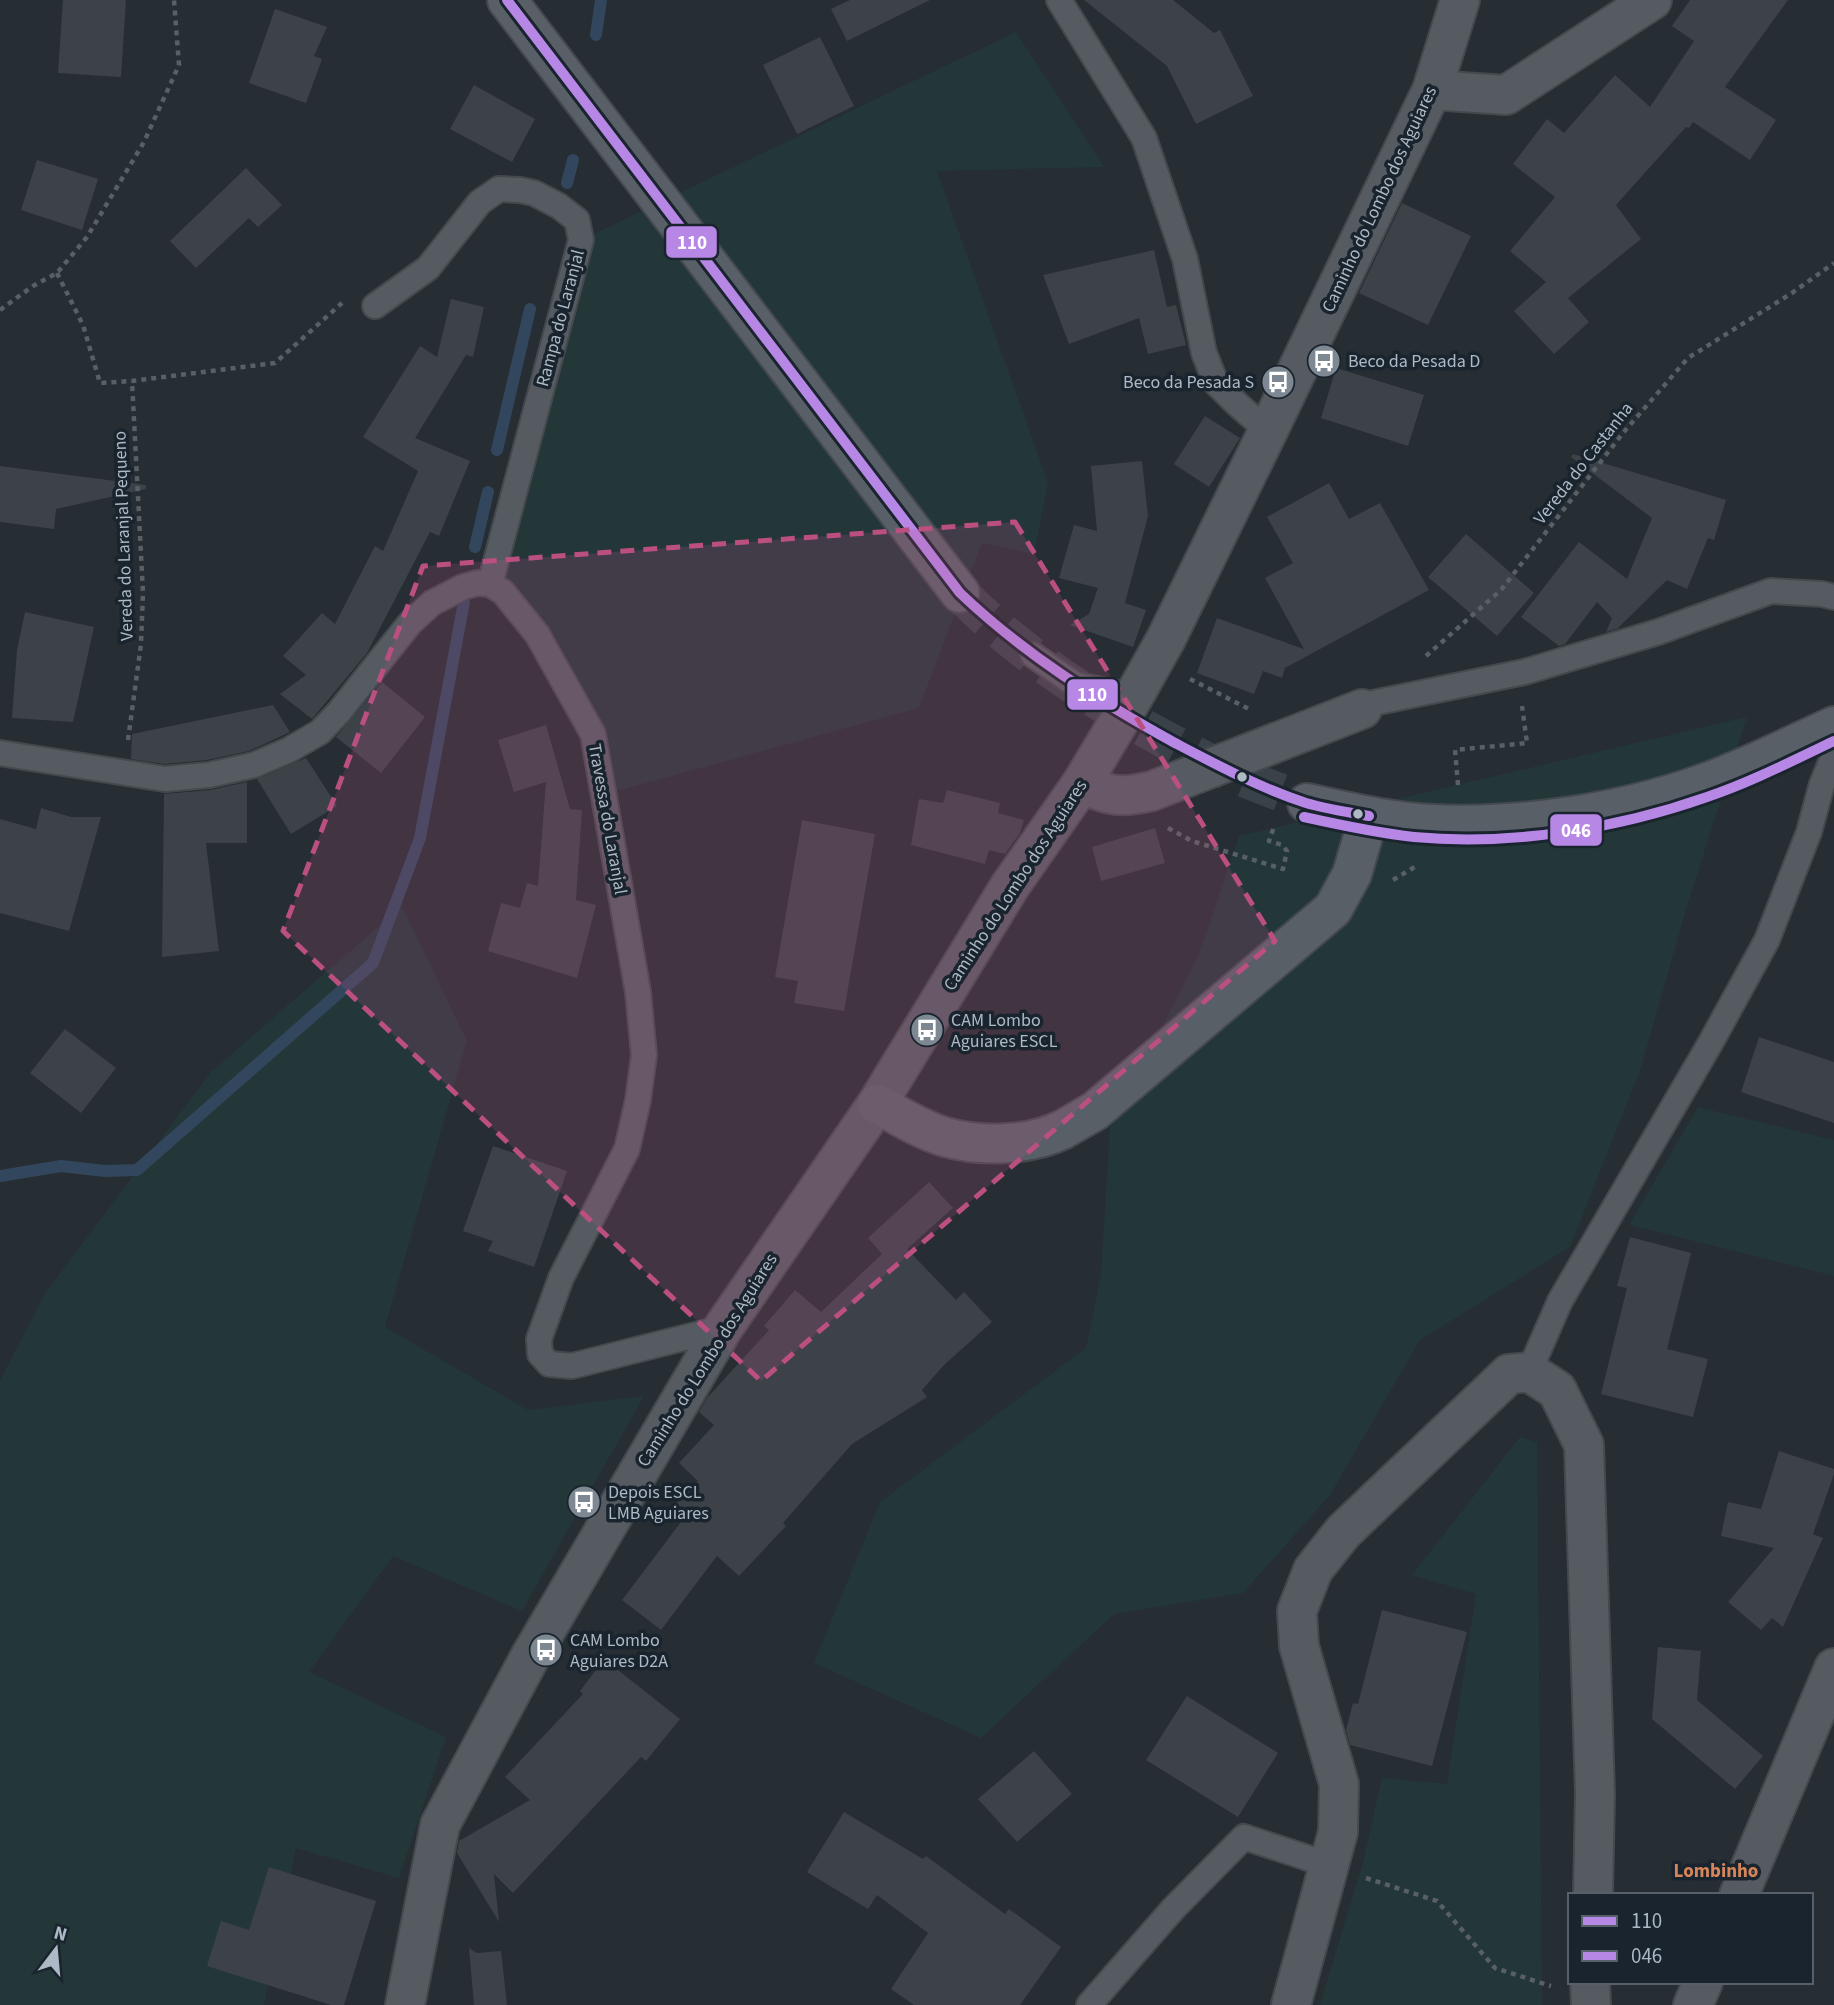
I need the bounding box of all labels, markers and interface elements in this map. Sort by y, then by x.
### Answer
street label: Caminho do Lombo dos Aguiares [1316,82,1443,316]
line badge: 110 [665,225,718,259]
text: 110 [677,230,707,257]
street label: Rampa do Laranjal [530,247,591,389]
bus stop icon: Beco da Pesada D [1305,342,1343,380]
place label: Beco da Pesada D [1348,349,1480,374]
bus stop icon: Beco da Pesada S [1259,363,1297,401]
place label: Beco da Pesada S [1123,370,1254,395]
street label: Vereda do Castanha [1528,397,1639,530]
street label: Vereda do Laranjal Pequeno [107,431,140,641]
line badge: 110 [1066,678,1119,711]
text: 110 [1077,682,1107,709]
street label: Travessa do Laranjal [582,742,633,896]
unlabelled marker [1235,770,1249,784]
street label: Caminho do Lombo dos Aguiares [938,775,1093,996]
unlabelled marker [1351,807,1365,821]
line badge: 046 [1549,813,1603,847]
text: 046 [1561,818,1591,845]
place label: CAM Lombo Aguiares ESCL [951,1008,1058,1054]
bus stop icon: CAM Lombo Aguiares ESCL [908,1011,946,1049]
street label: Caminho do Lombo dos Aguiares [631,1249,783,1472]
place label: Depois ESCL LMB Aguiares [608,1480,709,1526]
bus stop icon: Depois ESCL LMB Aguiares [565,1483,603,1521]
place label: CAM Lombo Aguiares D2A [570,1628,668,1674]
bus stop icon: CAM Lombo Aguiares D2A [527,1631,565,1669]
district label: Lombinho [1674,1858,1758,1885]
legend [1568,1893,1813,1984]
text: 110 [1631,1906,1662,1936]
north arrow [21,1914,91,1984]
text: N [50,1919,70,1949]
text: 046 [1631,1941,1662,1971]

